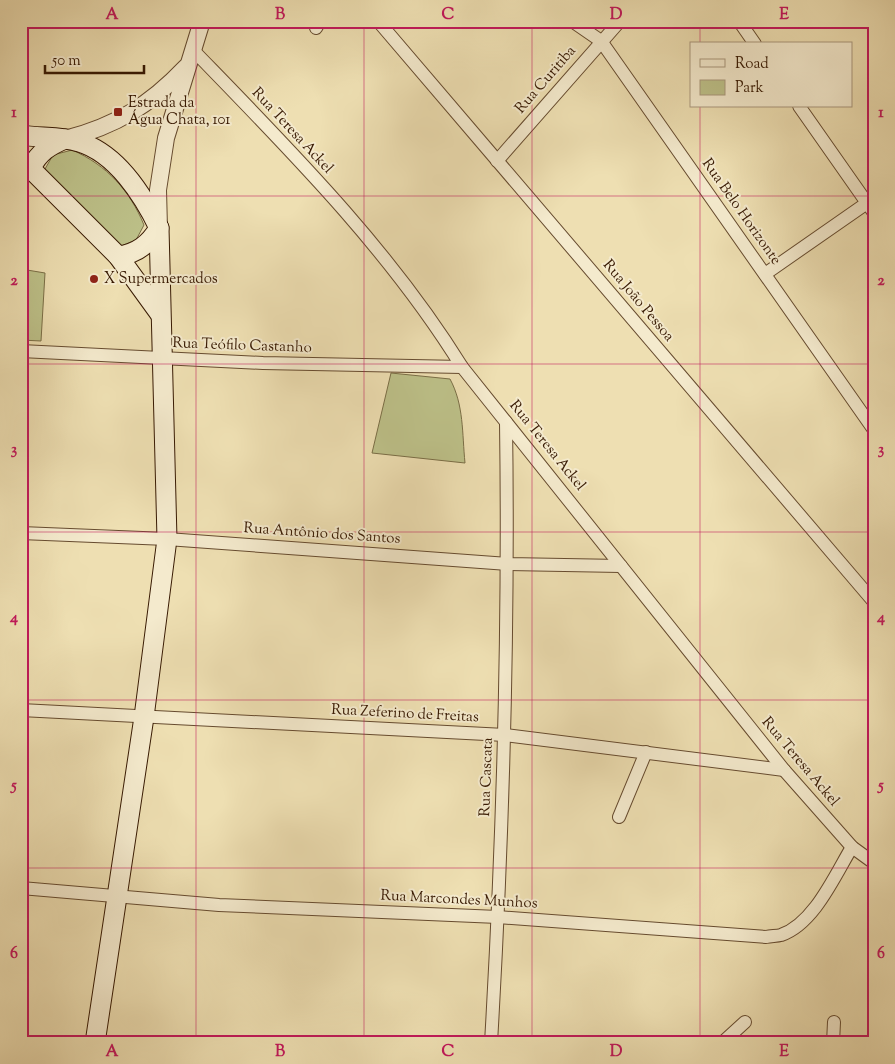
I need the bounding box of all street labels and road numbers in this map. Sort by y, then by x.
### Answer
street label: Rua Curitiba [511,41,581,119]
street label: Rua Teresa Ackel [246,83,338,179]
street label: Rua Belo Horizonte [696,155,786,269]
street label: Rua João Pessoa [597,255,679,347]
street label: Rua Teófilo Castanho [172,333,312,359]
street label: Rua Teresa Ackel [504,396,590,496]
street label: Rua Antônio dos Santos [243,518,401,550]
street label: Rua Zeferino de Freitas [331,700,479,728]
street label: Rua Teresa Ackel [756,713,844,811]
street label: Rua Cascata [475,737,499,817]
street label: Rua Marcondes Munhos [380,885,538,915]

